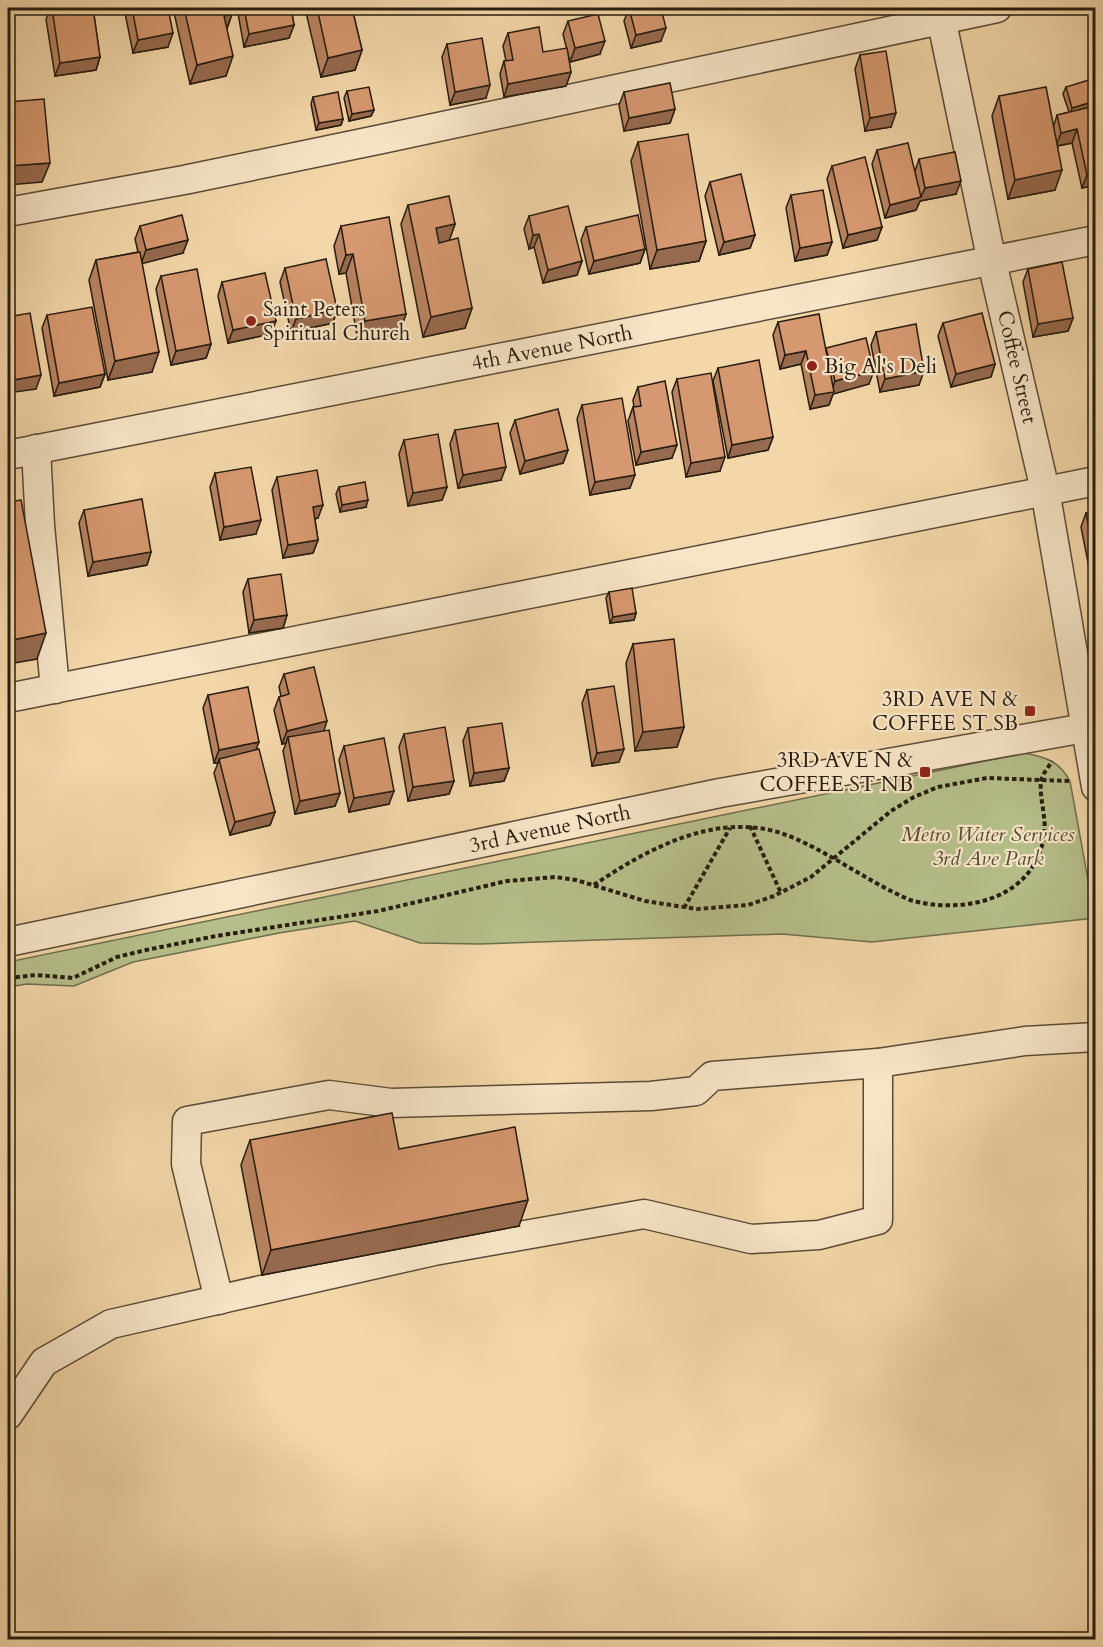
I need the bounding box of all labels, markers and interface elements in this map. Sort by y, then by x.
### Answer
place label: Saint Peters Spiritual Church [263,295,411,348]
street label: Coffee Street [990,308,1044,427]
marker: Saint Peters Spiritual Church [244,314,258,328]
street label: 4th Avenue North [469,318,635,378]
place label: Big Al's Deli [824,352,937,381]
marker: Big Al's Deli [805,359,819,373]
place label: 3RD AVE N & COFFEE ST SB [872,685,1018,738]
marker: 3RD AVE N & COFFEE ST SB [1023,704,1037,718]
place label: 3RD AVE N & COFFEE ST NB [760,746,913,799]
marker: 3RD AVE N & COFFEE ST NB [918,765,932,779]
street label: 3rd Avenue North [467,798,634,860]
park label: Metro Water Services 3rd Ave Park [901,820,1075,873]

